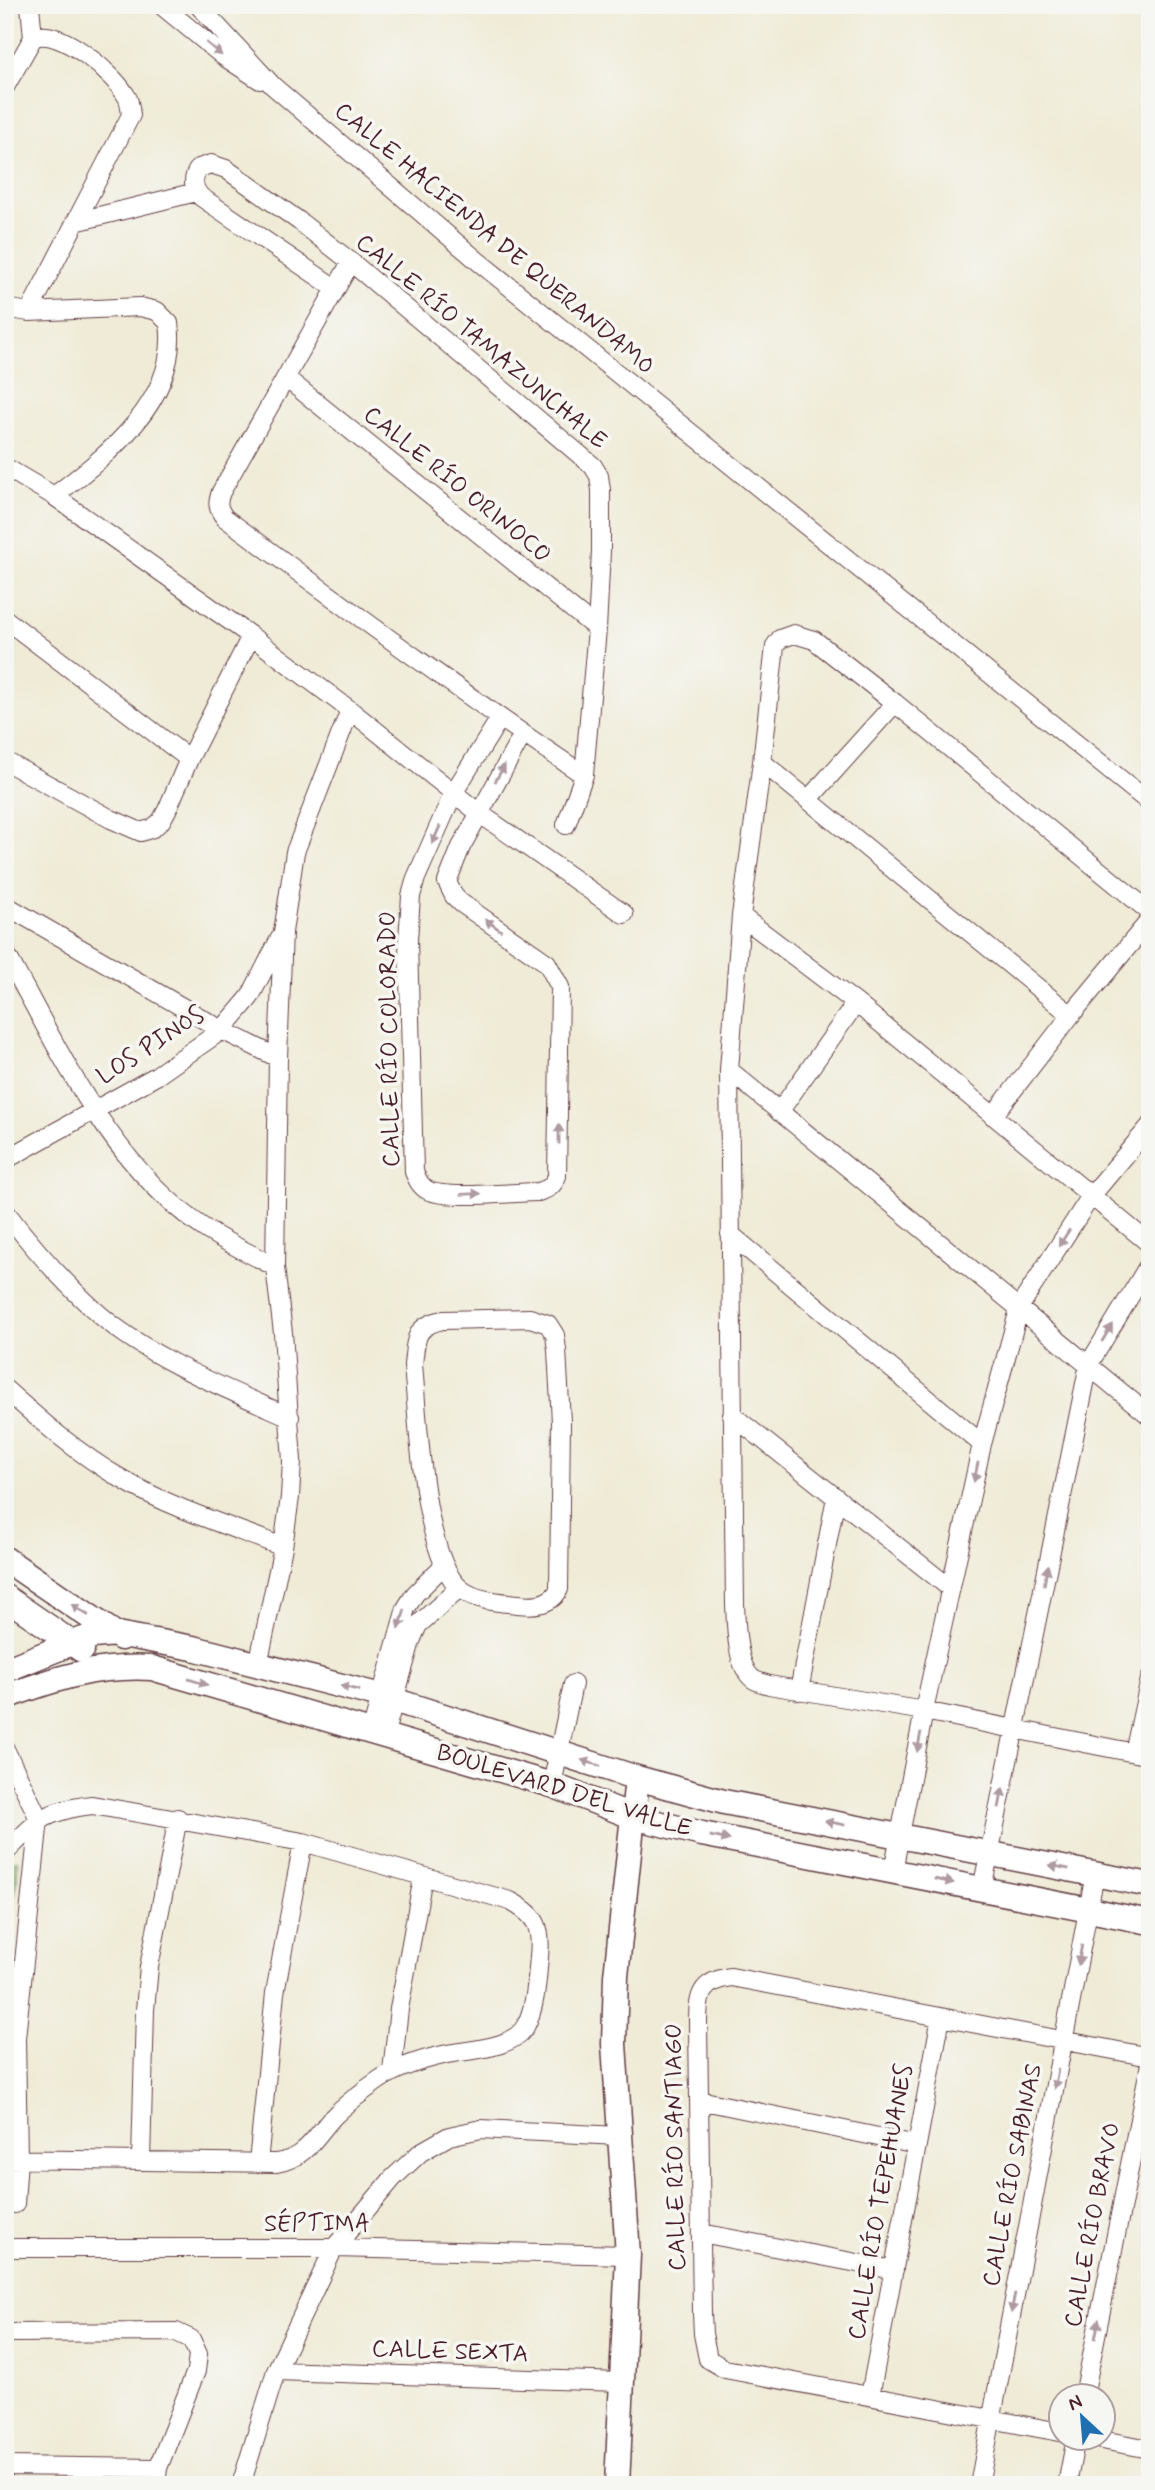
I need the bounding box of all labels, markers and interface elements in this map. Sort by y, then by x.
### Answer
one-way arrow [205,41,223,56]
street label: CALLE HACIENDA DE QUERANDAMO [328,96,660,382]
street label: CALLE RÍO TAMAZUNCHALE [349,227,614,457]
street label: CALLE RÍO ORINOCO [357,399,558,570]
one-way arrow [494,763,506,782]
one-way arrow [430,825,442,845]
street label: CALLE RÍO COLORADO [371,911,408,1167]
one-way arrow [484,919,503,932]
street label: LOS PINOS [91,1000,211,1092]
one-way arrow [553,1123,565,1145]
one-way arrow [460,1188,482,1199]
one-way arrow [1057,1229,1070,1248]
one-way arrow [1101,1323,1114,1342]
one-way arrow [970,1461,981,1483]
one-way arrow [1041,1564,1052,1586]
one-way arrow [70,1603,90,1616]
one-way arrow [397,1609,407,1630]
one-way arrow [187,1678,208,1688]
one-way arrow [339,1682,361,1693]
one-way arrow [913,1731,924,1753]
street label: BOULEVARD DEL VALLE [433,1737,696,1845]
one-way arrow [580,1757,601,1768]
one-way arrow [996,1787,1007,1809]
one-way arrow [824,1817,846,1828]
one-way arrow [710,1832,732,1843]
one-way arrow [1048,1861,1070,1872]
one-way arrow [933,1876,955,1887]
one-way arrow [1074,1944,1085,1966]
street label: CALLE RÍO SANTIAGO [657,2023,694,2271]
street label: CALLE RÍO SABINAS [975,2061,1050,2289]
street label: CALLE RÍO TEPEHUANES [840,2062,921,2342]
one-way arrow [1050,2069,1061,2091]
street label: CALLE RÍO BRAVO [1057,2120,1128,2330]
street label: SÉPTIMA [264,2207,370,2240]
one-way arrow [1008,2292,1019,2314]
one-way arrow [1092,2318,1103,2340]
street label: CALLE SEXTA [371,2334,529,2370]
north arrow [1046,2382,1116,2452]
text: N [1064,2389,1086,2417]

